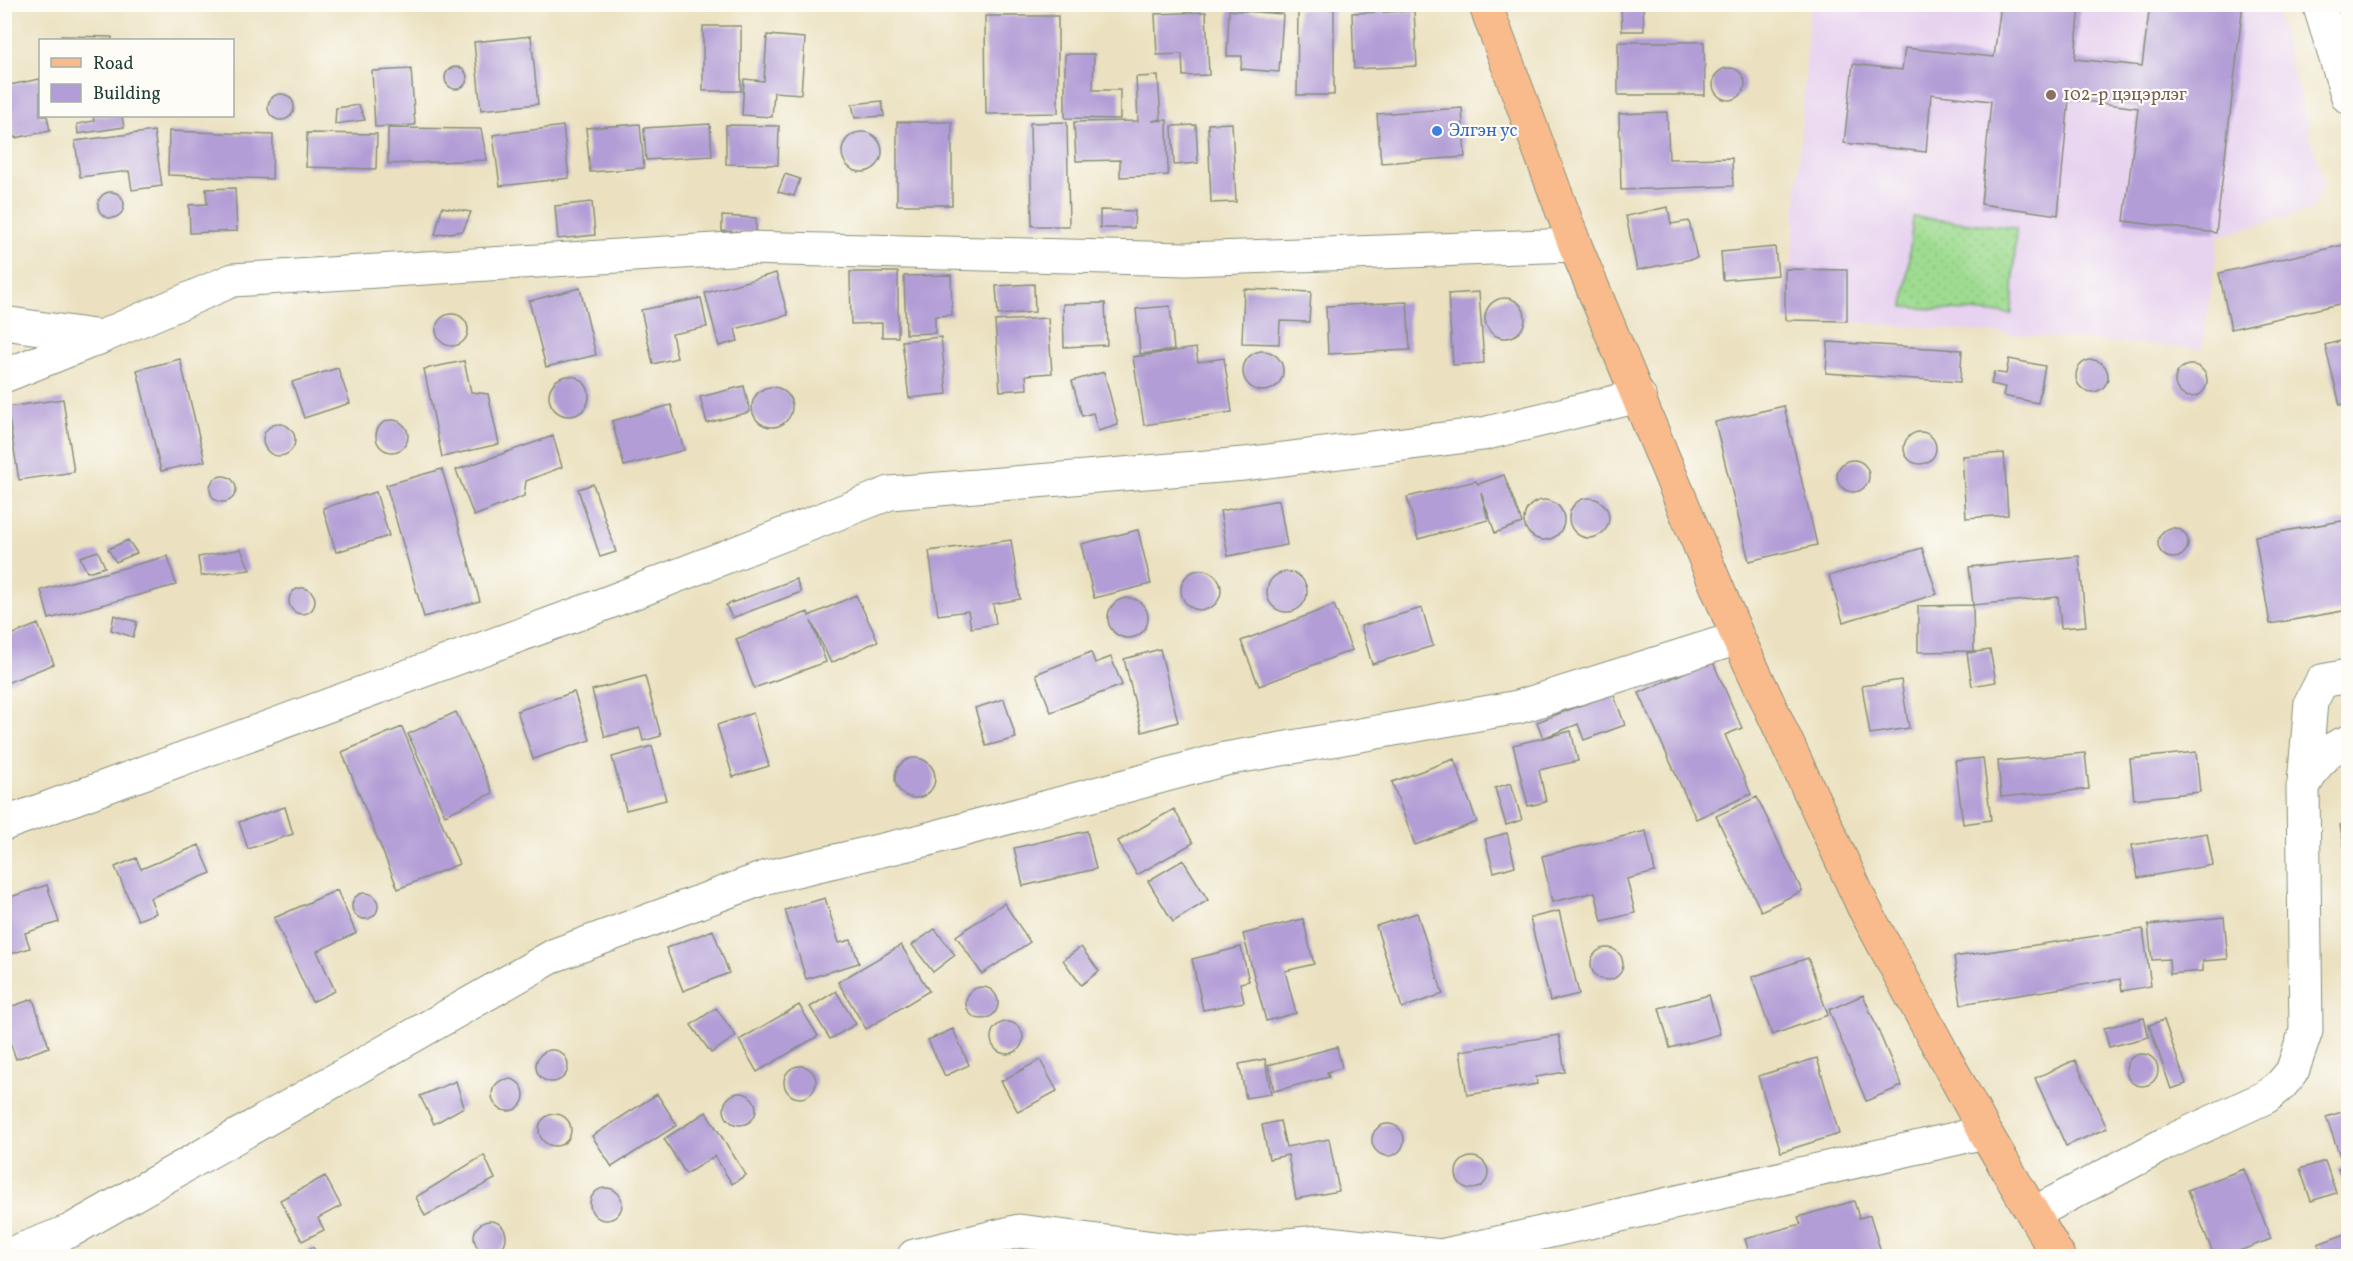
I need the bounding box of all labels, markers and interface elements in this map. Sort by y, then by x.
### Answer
legend [39,39,234,117]
text: Road [93,52,134,77]
text: Building [93,82,161,107]
place label: 102-р цэцэрлэг [2063,83,2187,108]
marker: 102-р цэцэрлэг [2044,88,2058,102]
place label: Элгэн ус [1449,119,1518,144]
marker: Элгэн ус [1430,124,1444,138]

